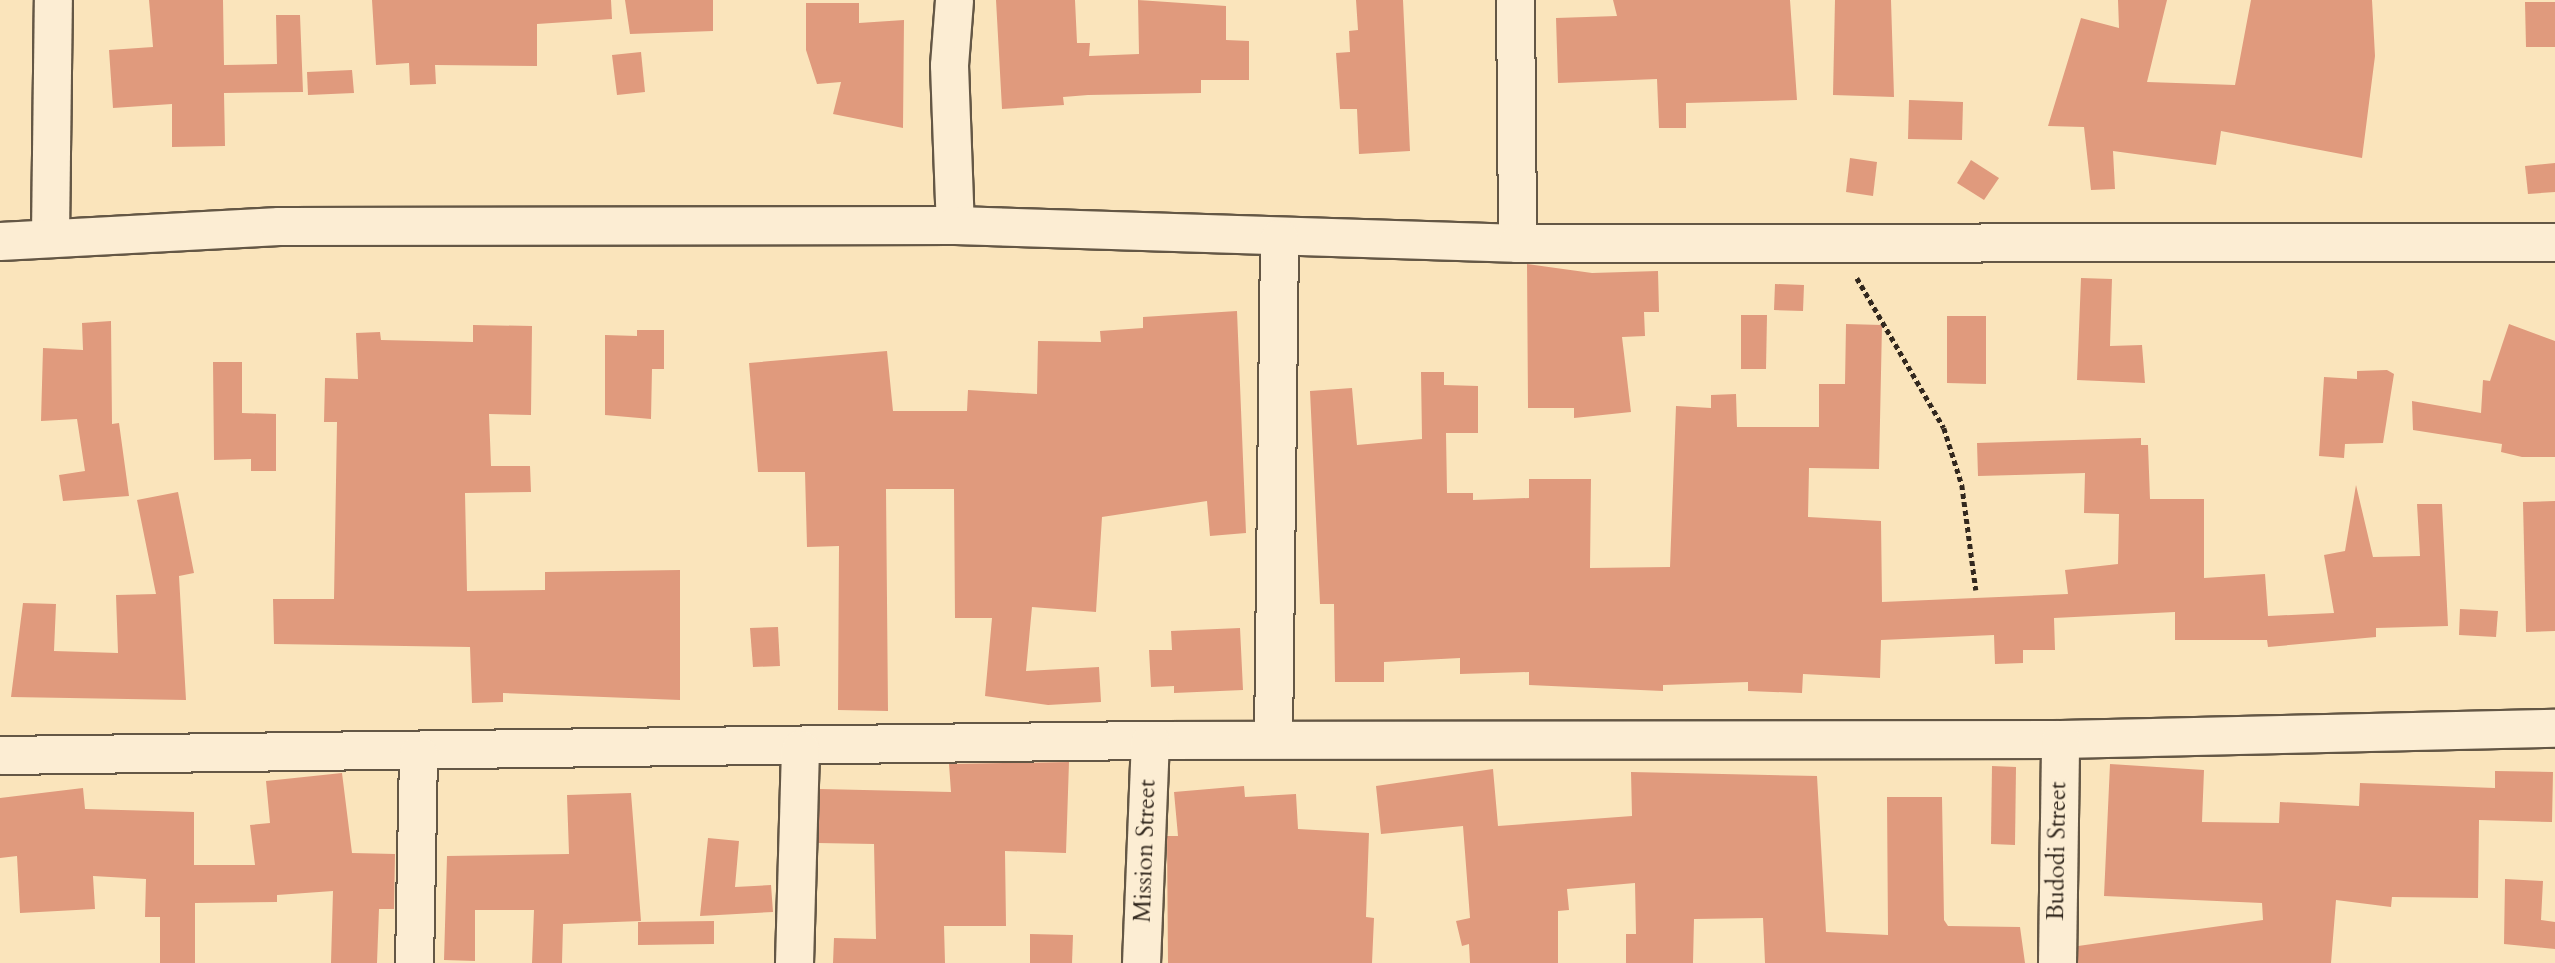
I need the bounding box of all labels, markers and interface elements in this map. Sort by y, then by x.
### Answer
street label: Mission Street [1128,779,1162,923]
street label: Budodi Street [2041,781,2073,921]

